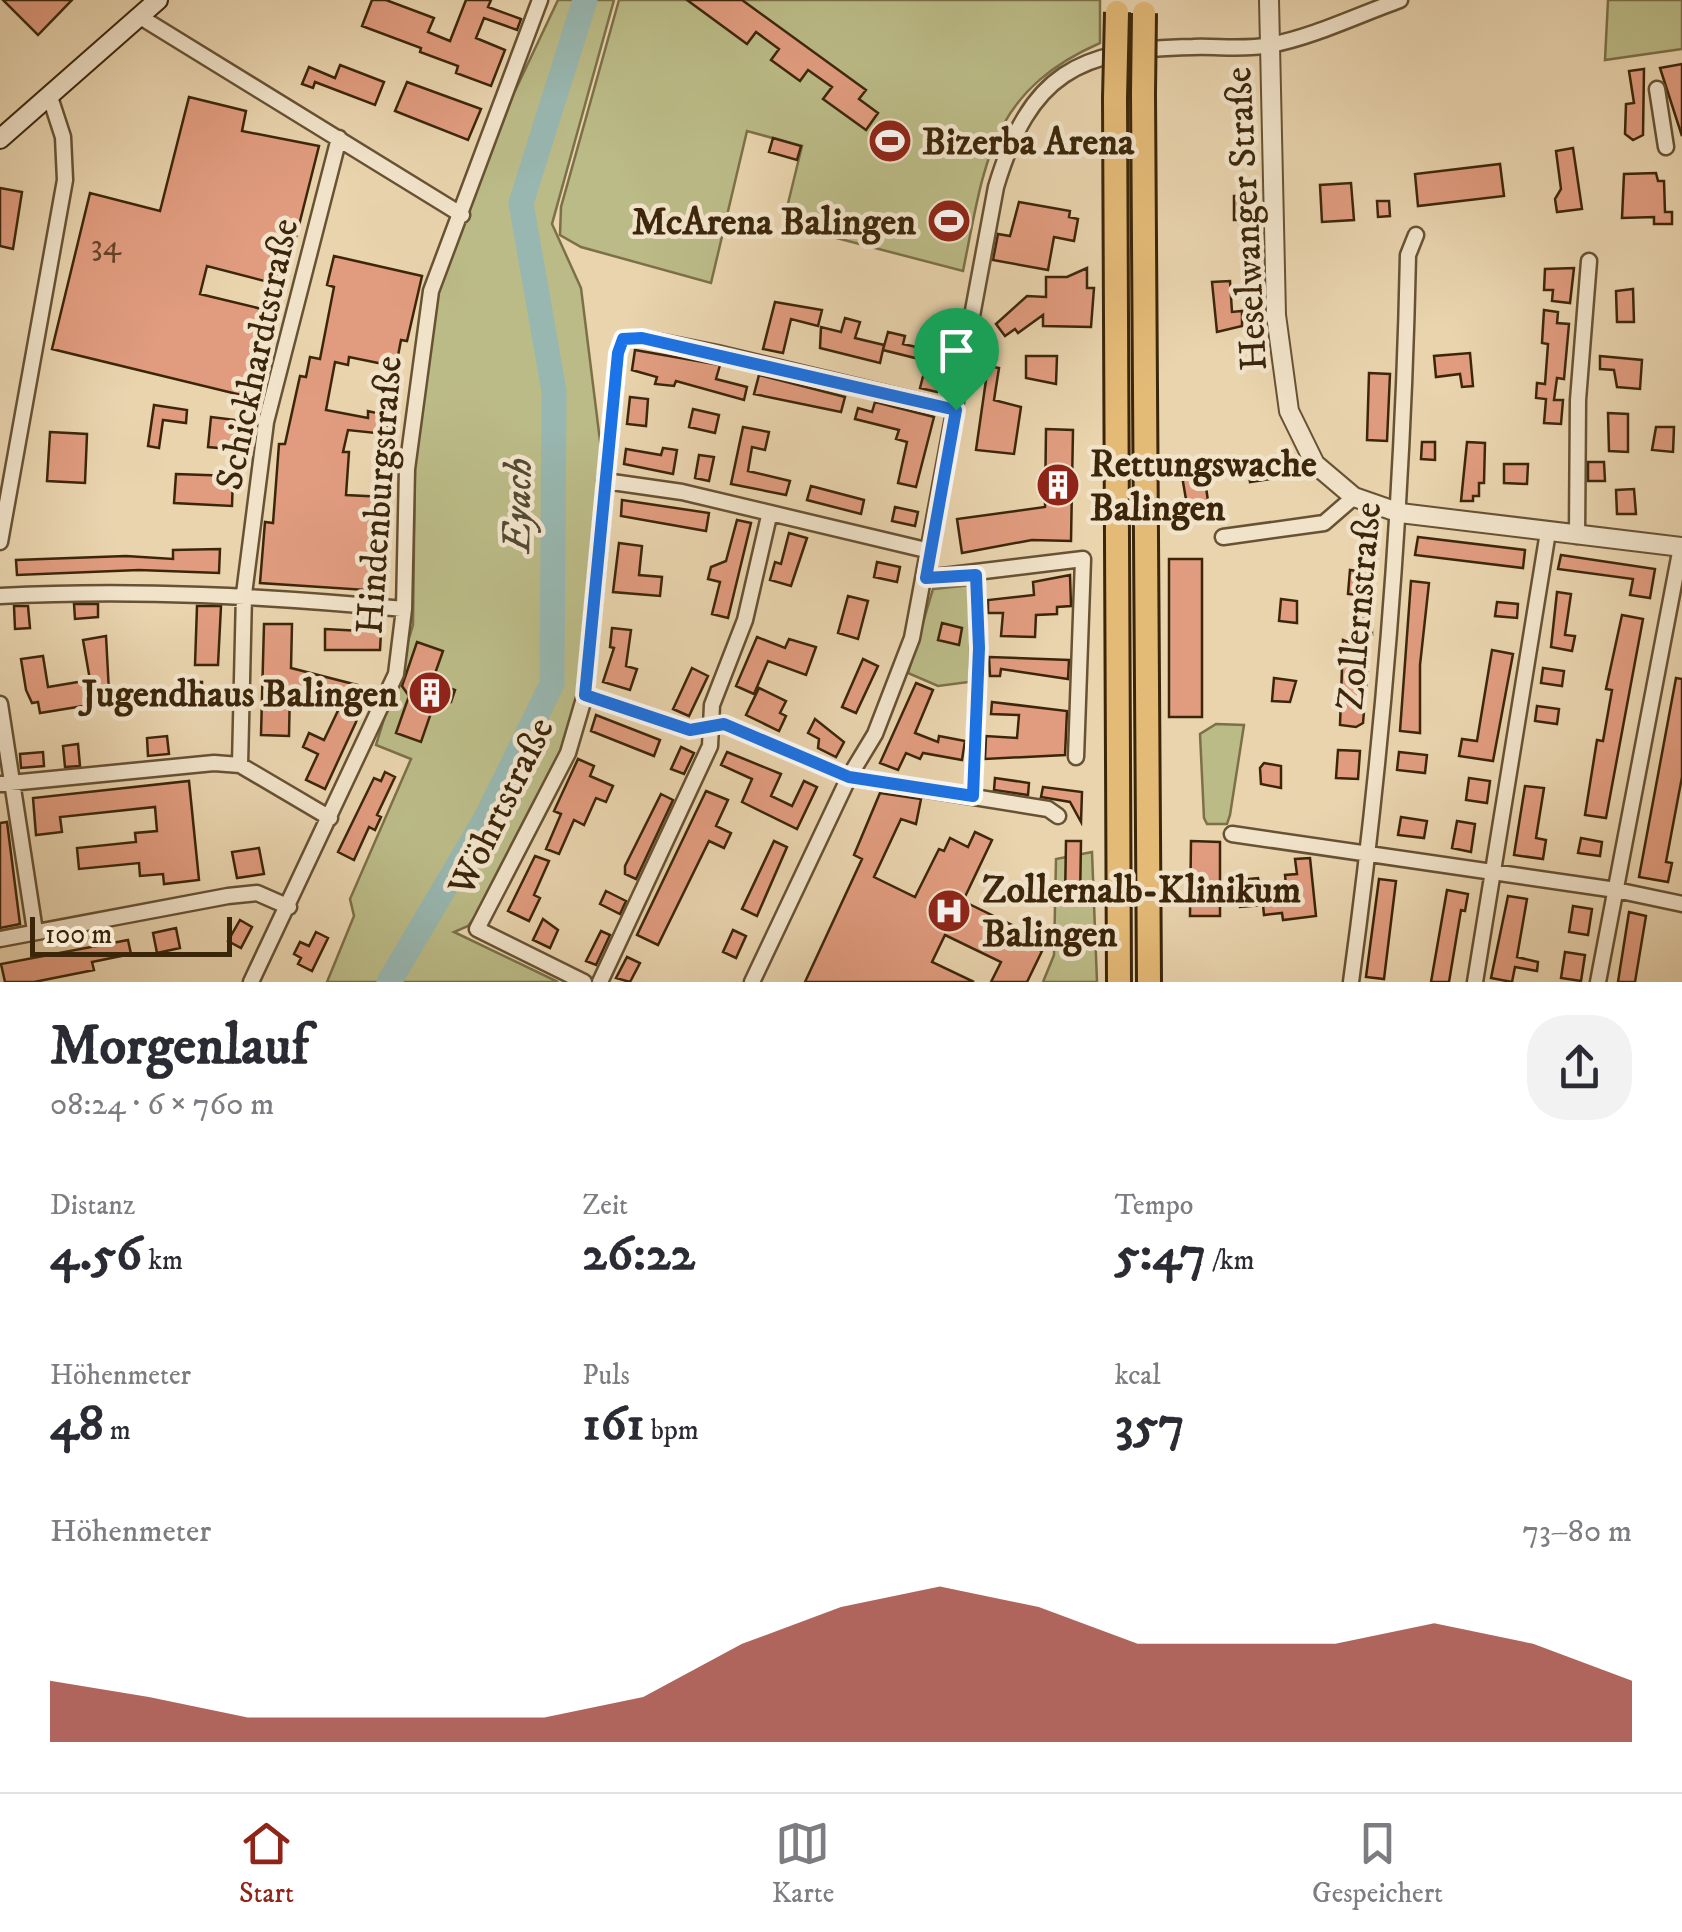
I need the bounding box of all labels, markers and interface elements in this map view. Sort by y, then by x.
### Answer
street label: Heselwanger Straße [1215,66,1279,372]
sports icon: Bizerba Arena [867,118,913,164]
place label: Bizerba Arena [922,119,1135,167]
sports icon: McArena Balingen [926,198,972,244]
place label: McArena Balingen [632,199,916,247]
street label: Schickhardtstraße [206,214,310,495]
house number: 34 [91,226,122,266]
pin [914,308,999,411]
icon: arrive [929,323,984,378]
street label: Hindenburgstraße [346,354,414,636]
place label: Rettungswache Balingen [1090,441,1317,533]
water label: Eyach [493,457,545,555]
building icon: Rettungswache Balingen [1035,462,1081,508]
street label: Zollernstraße [1327,500,1393,712]
building icon: Jugendhaus Balingen [407,670,453,716]
place label: Jugendhaus Balingen [78,671,398,719]
street label: Wöhrtstraße [438,710,566,905]
place label: Zollernalb-Klinikum Balingen [982,867,1301,959]
hospital icon: Zollernalb-Klinikum Balingen [926,888,972,934]
scale bar [30,912,232,956]
text: 100 m [45,917,112,952]
text: Morgenlauf [50,1013,309,1082]
button: share [1527,1015,1632,1120]
text: 08:24 · 6 × 760 m [50,1085,274,1125]
text: Distanz [50,1188,135,1223]
text: Zeit [582,1188,628,1223]
text: Tempo [1115,1188,1193,1223]
text: 4.56 [50,1223,142,1286]
text: 26:22 [582,1223,695,1286]
text: 5:47 [1115,1223,1206,1286]
text: km [142,1243,183,1278]
text: /km [1206,1243,1255,1278]
text: Höhenmeter [50,1358,191,1393]
text: Puls [582,1358,630,1393]
text: kcal [1115,1358,1161,1393]
text: 48 [50,1393,104,1456]
text: 161 [582,1393,645,1456]
text: 357 [1115,1393,1185,1456]
text: m [104,1413,131,1448]
text: bpm [645,1413,699,1448]
text: Höhenmeter [50,1512,211,1552]
text: 73–80 m [1522,1512,1632,1552]
tab: Start [239,1816,294,1911]
tab: Karte [772,1816,834,1911]
tab: Gespeichert [1312,1816,1443,1911]

